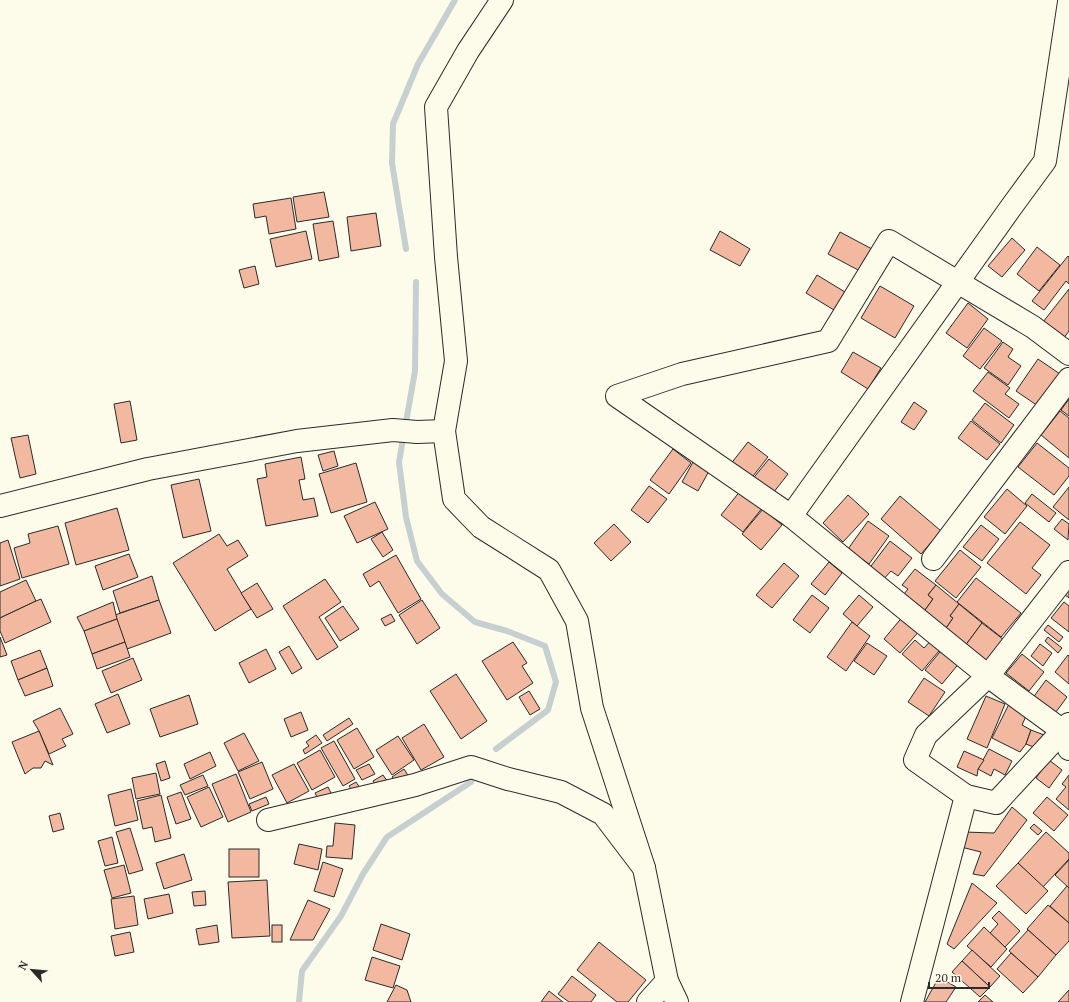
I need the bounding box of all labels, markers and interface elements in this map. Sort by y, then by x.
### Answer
north arrow [12,950,52,990]
text: N [15,958,32,972]
scale bar [929,964,989,990]
text: 20 m [935,970,962,985]

